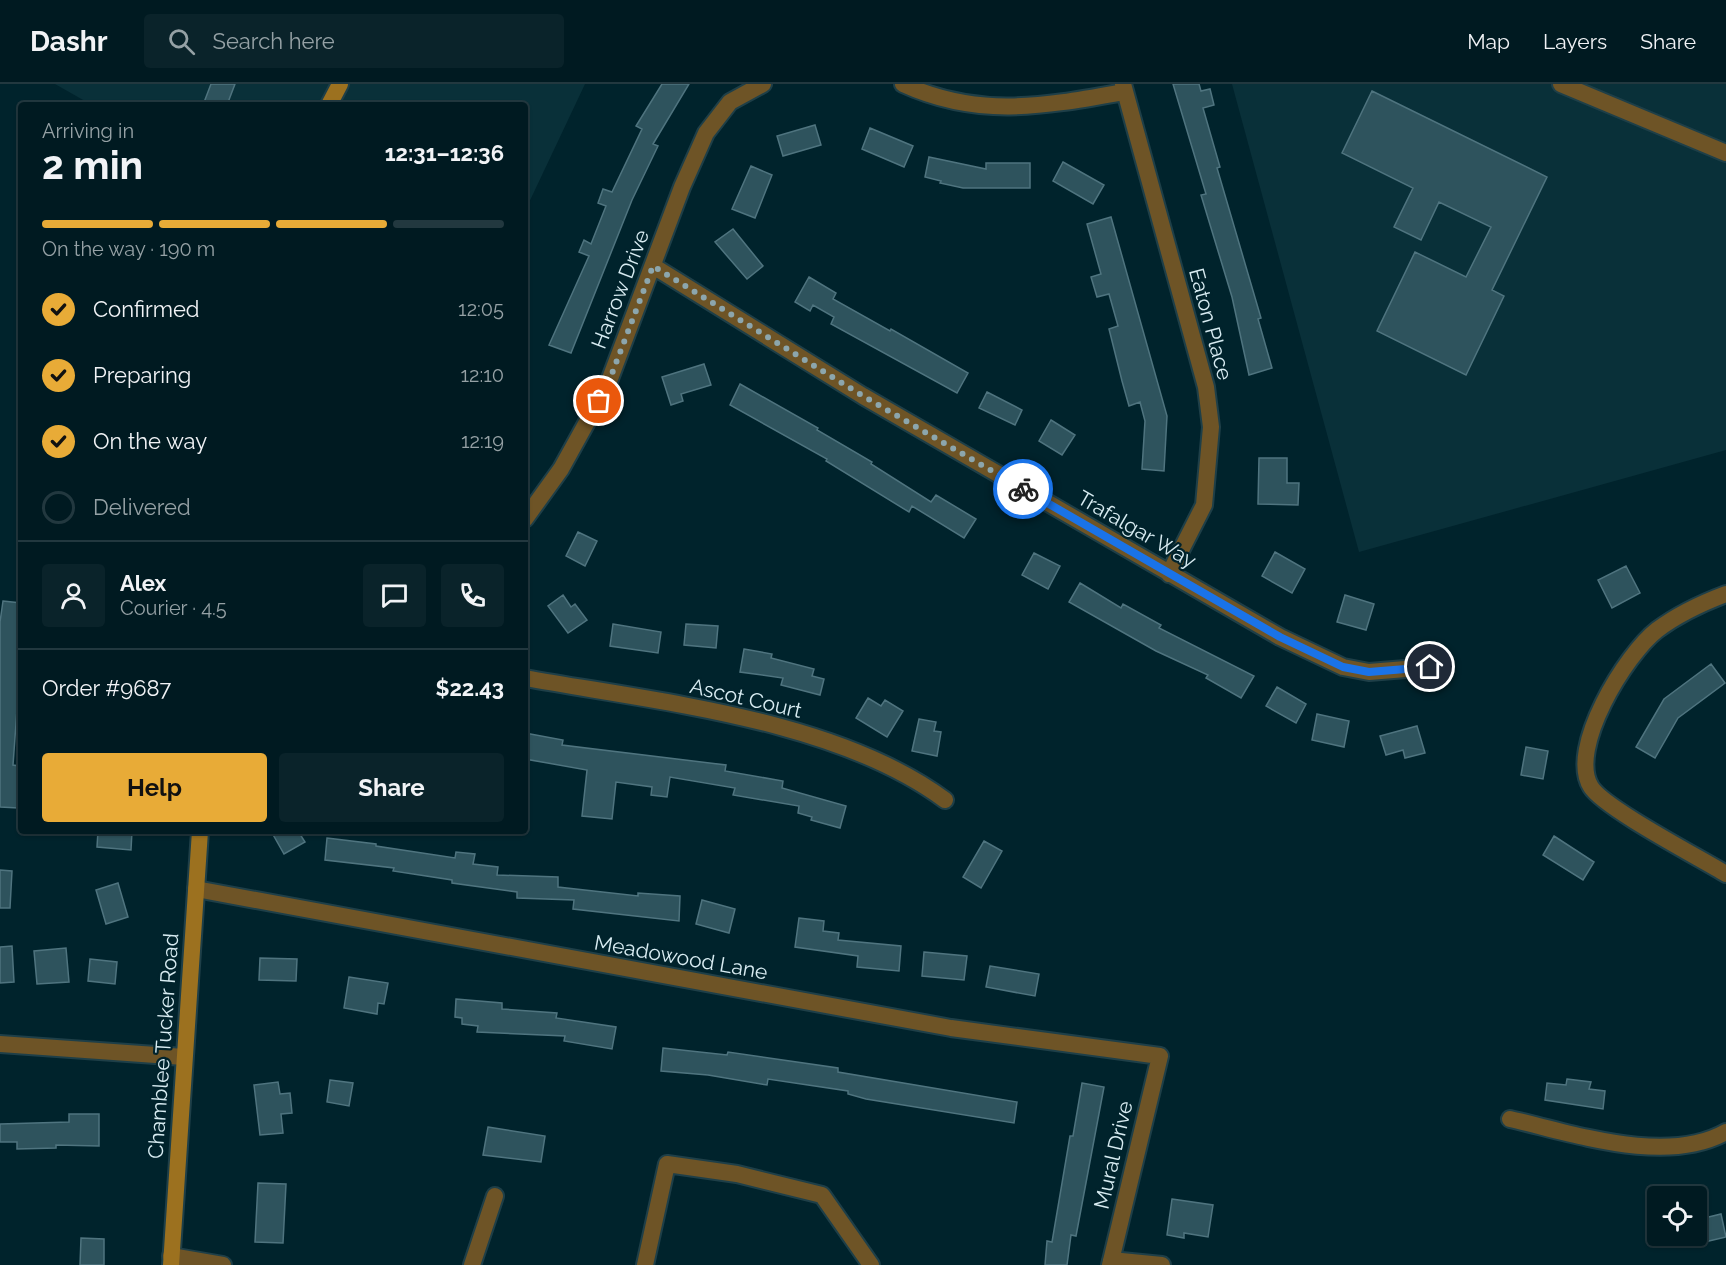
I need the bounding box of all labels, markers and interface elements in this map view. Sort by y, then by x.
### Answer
search box [144,14,564,68]
text: Dashr [30,25,108,58]
icon: search [165,25,198,58]
text: Search here [213,28,335,54]
text: Map [1467,29,1510,54]
text: Layers [1543,29,1607,54]
text: Share [1640,29,1696,54]
text: Arriving in [42,119,134,143]
text: 12:31–12:36 [385,140,504,166]
text: 2 min [42,142,143,188]
street label: Harrow Drive [586,226,654,352]
text: On the way · 190 m [42,237,215,261]
street label: Eaton Place [1184,265,1238,383]
icon: check [42,293,75,326]
text: Confirmed [93,296,200,322]
text: 12:05 [458,297,504,321]
icon: check [42,359,75,392]
text: Preparing [93,362,191,388]
text: 12:10 [460,363,504,387]
pin [573,375,624,426]
icon: bag [582,384,615,417]
icon: check [42,425,75,458]
text: On the way [93,428,207,454]
text: 12:19 [461,429,504,453]
courier [993,459,1053,519]
icon: bike [1007,473,1040,506]
street label: Trafalgar Way [1073,485,1201,573]
text: Delivered [93,494,191,520]
button: person [42,564,105,627]
button: chat [363,564,426,627]
button: phone [441,564,504,627]
text: Alex [120,570,166,596]
text: Courier · 4.5 [120,596,227,620]
pin [1404,641,1455,692]
icon: home [1413,650,1446,683]
street label: Ascot Court [688,673,804,723]
text: Order #9687 [42,675,171,701]
text: $22.43 [435,675,504,701]
button: Help [42,753,267,822]
button: Share [279,753,504,822]
street label: Meadowood Lane [592,929,770,985]
street label: Chamblee Tucker Road [143,932,183,1160]
street label: Mural Drive [1088,1098,1138,1212]
map controls [1647,1186,1707,1246]
button: locate [1647,1186,1707,1246]

